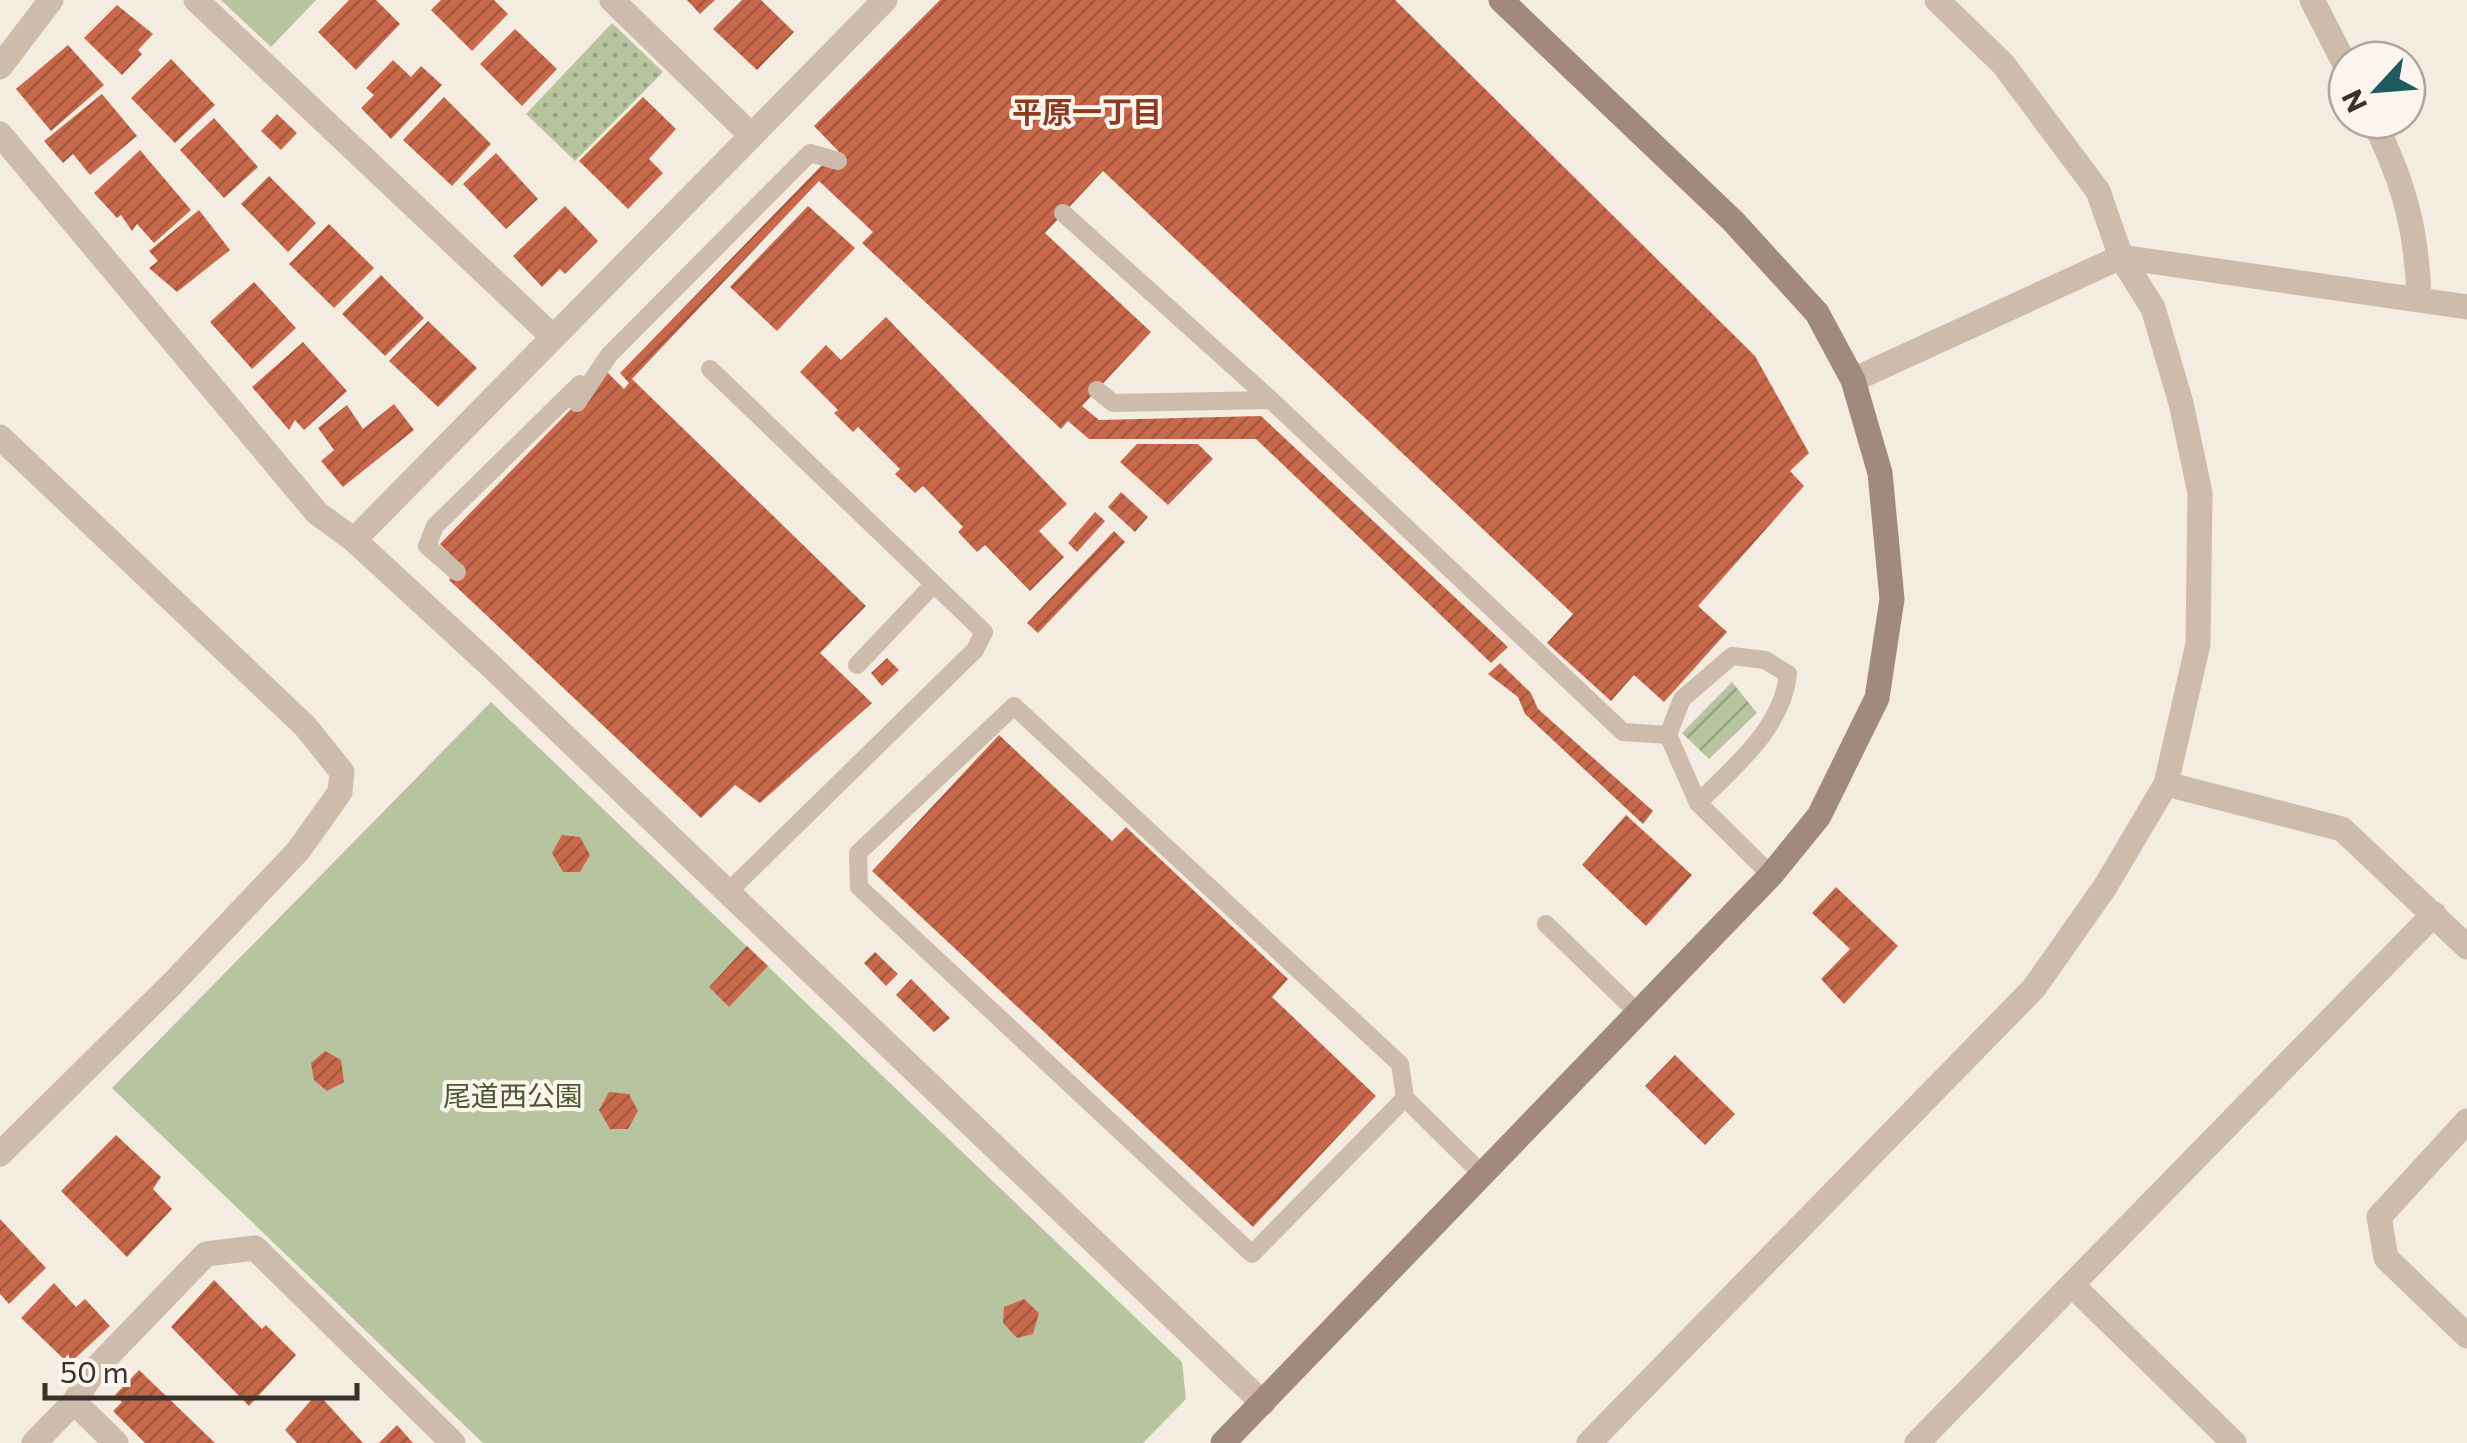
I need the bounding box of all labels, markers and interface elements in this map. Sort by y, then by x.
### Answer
north arrow [2327,40,2427,140]
text: N [2334,85,2374,118]
district label: 平原一丁目 [1012,92,1162,129]
park label: 尾道西公園 [443,1078,583,1112]
scale bar [45,1338,358,1400]
text: 50 m [60,1352,129,1389]

